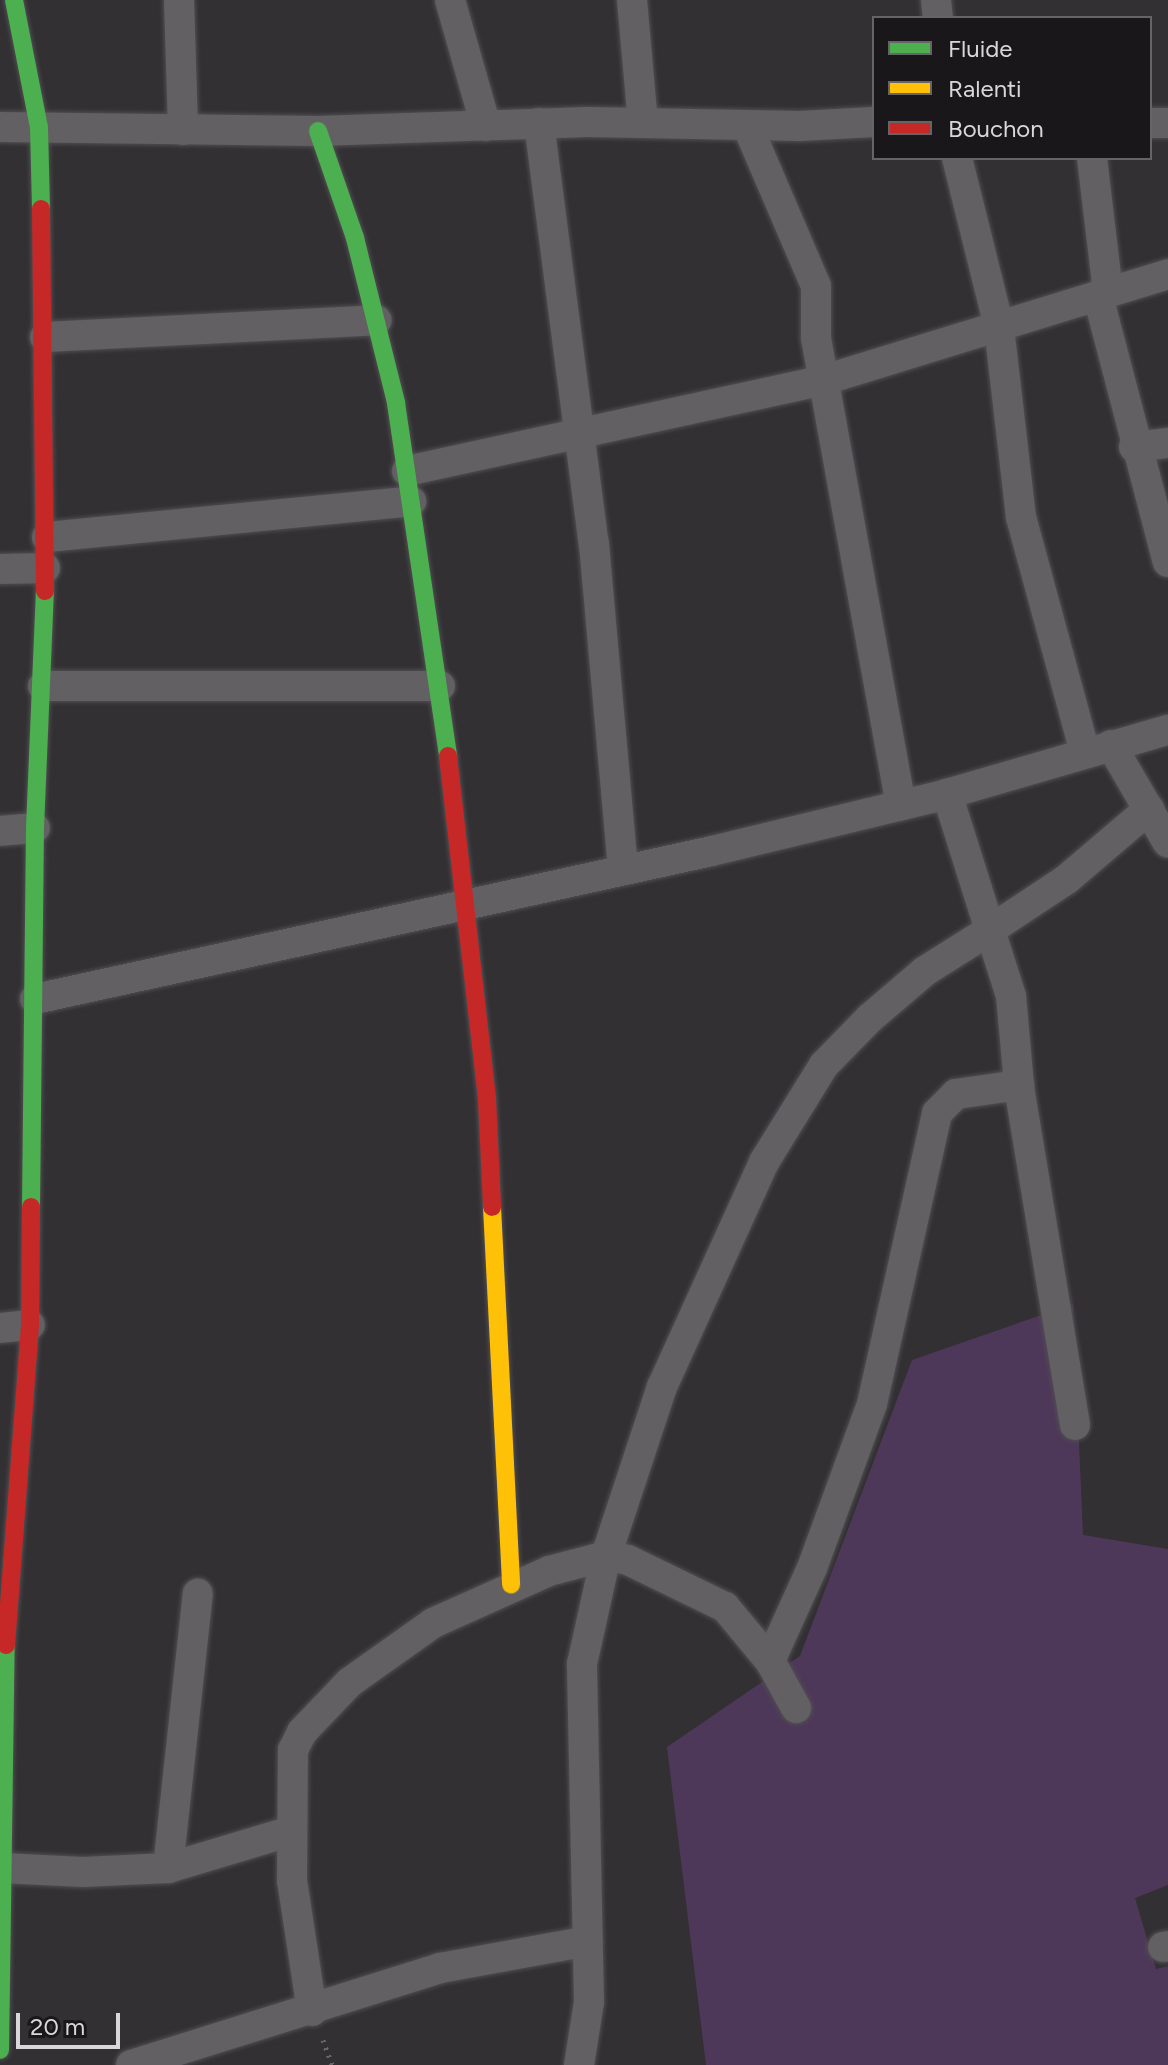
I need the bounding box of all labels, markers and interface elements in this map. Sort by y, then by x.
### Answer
legend [872,16,1152,160]
text: Fluide [948,34,1012,63]
text: Ralenti [948,74,1022,103]
text: Bouchon [948,114,1044,143]
scale bar [20,1997,124,2047]
text: 20 m [30,2012,85,2041]

